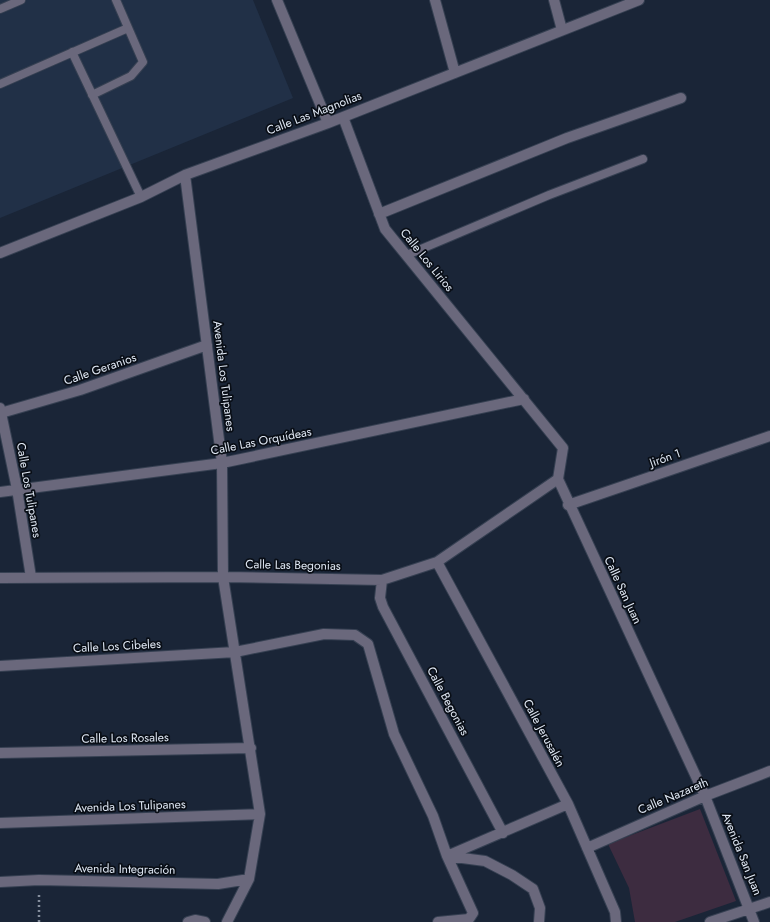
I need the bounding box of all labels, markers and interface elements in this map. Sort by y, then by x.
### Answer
street label: Calle Las Magnolias [264,87,364,139]
street label: Calle Los Lirios [396,224,458,296]
street label: Avenida Los Tulipanes [208,320,240,433]
street label: Calle Geranios [61,348,139,390]
street label: Calle Las Orquídeas [209,422,313,460]
street label: Calle Los Tulipanes [12,441,46,539]
street label: Jirón 1 [645,444,683,472]
street label: Calle San Juan [599,553,647,627]
street label: Calle Las Begonias [245,555,341,575]
street label: Calle Los Cibeles [73,635,161,657]
street label: Calle Begonias [422,663,474,739]
street label: Calle Jerusalén [519,696,569,770]
street label: Calle Los Rosales [81,728,169,748]
street label: Calle Nazareth [635,773,711,819]
street label: Avenida Los Tulipanes [74,795,186,817]
street label: Avenida San Juan [717,810,767,898]
street label: Avenida Integración [74,859,176,879]

